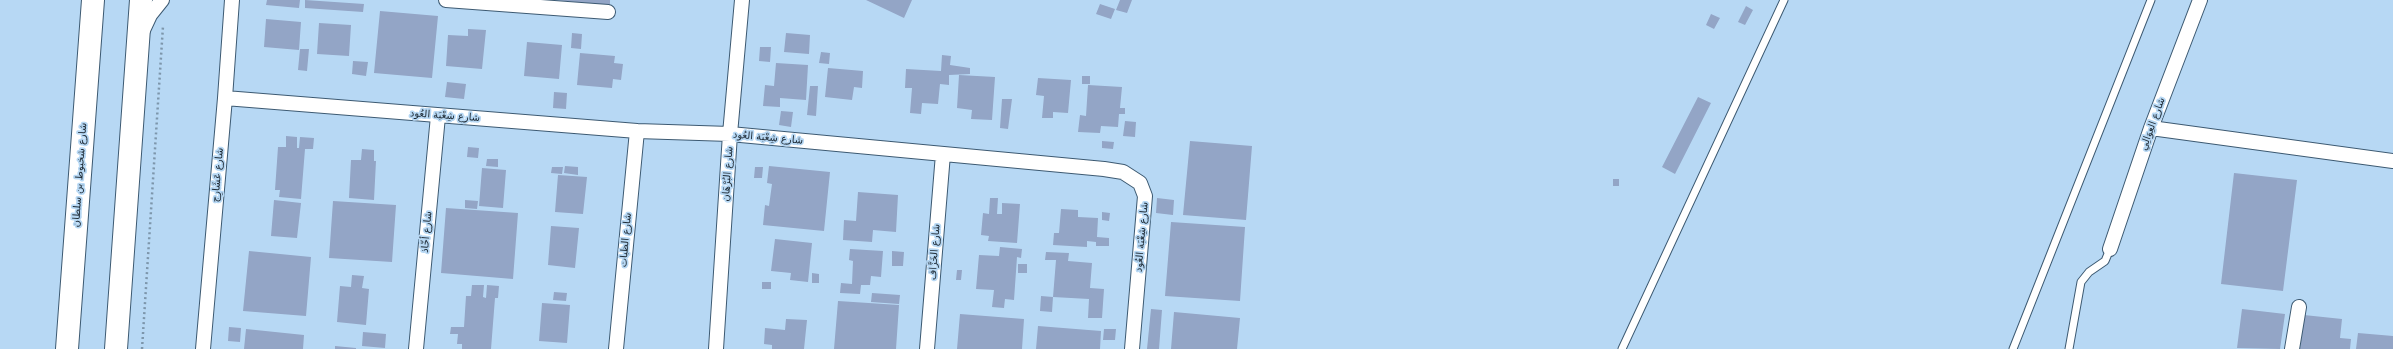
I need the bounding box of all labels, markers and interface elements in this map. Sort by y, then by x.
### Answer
street label: شارع العِوَالِي [2138,96,2168,152]
street label: شارع شِعْبَة العُود [409,108,481,124]
street label: شارع شخبوط بن سلطان [70,122,90,228]
street label: شارع شِعْبَة العُود [732,129,804,147]
street label: شارع البُرْهَان [720,146,736,202]
street label: شارع عَشَارِج [210,147,226,203]
street label: شارع شِعْبَة العُود [1133,201,1151,273]
street label: شارع أخّاذ [419,211,435,253]
street label: شارع الظبات [618,212,634,268]
street label: شارع الخَزَّاف [927,223,943,281]

